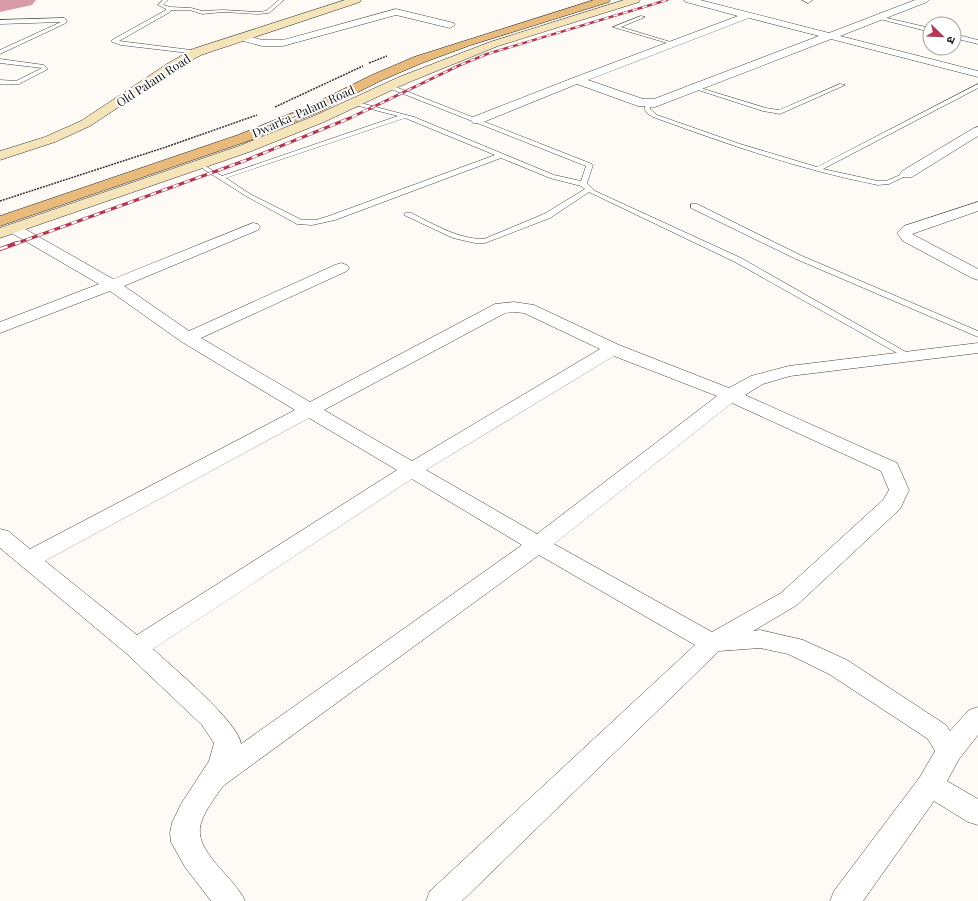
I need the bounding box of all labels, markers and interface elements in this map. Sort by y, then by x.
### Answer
north arrow [922,16,962,56]
text: उ [943,34,960,47]
street label: Old Palam Road [113,50,193,110]
street label: Dwarka-Palam Road [249,81,357,141]

